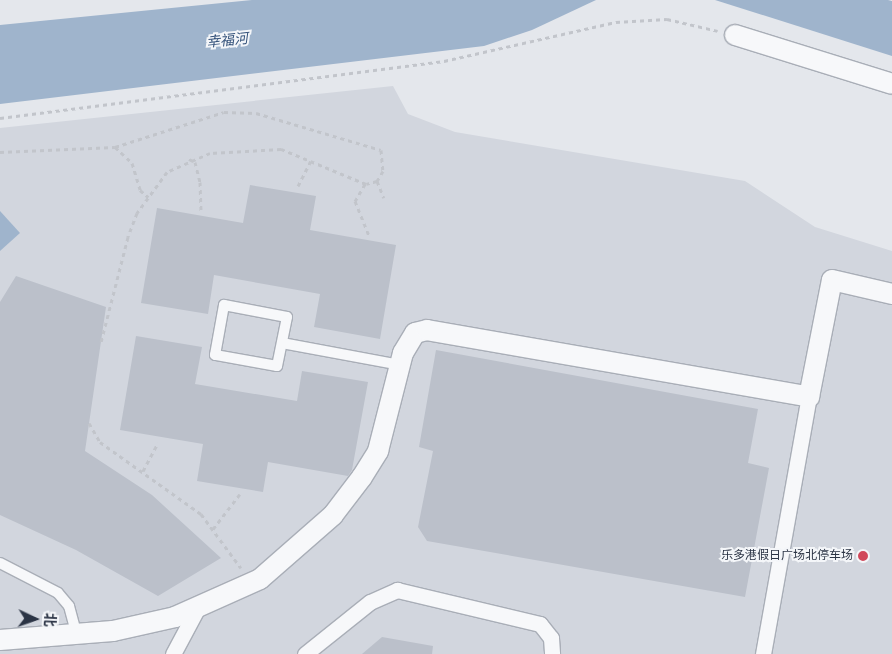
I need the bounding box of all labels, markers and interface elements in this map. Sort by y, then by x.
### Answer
water label: 幸福河 [205,29,249,51]
place label: 乐多港假日广场北停车场 [721,549,853,563]
marker: 乐多港假日广场北停车场 [857,550,869,562]
north arrow [10,594,60,644]
text: 北 [42,612,58,627]

